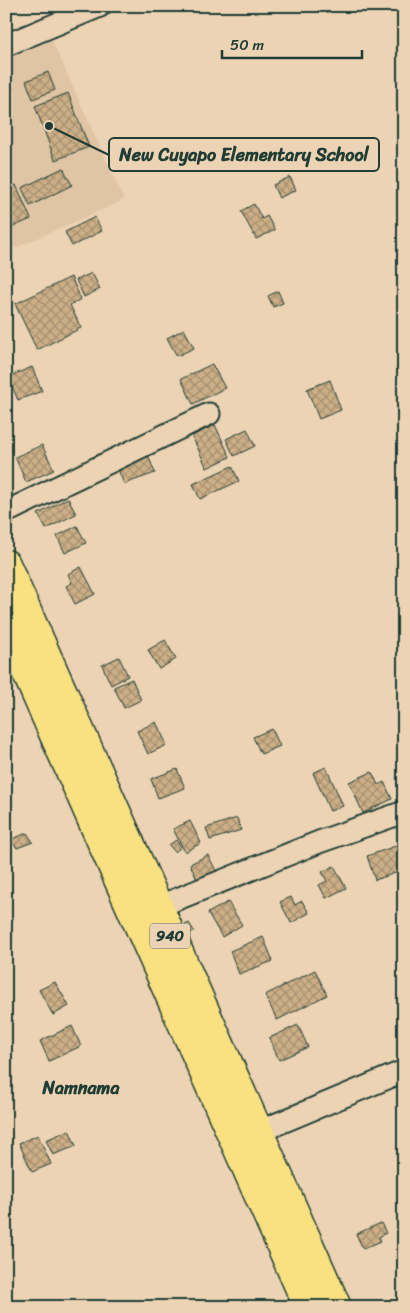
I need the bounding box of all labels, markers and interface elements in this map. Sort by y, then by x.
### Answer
scale bar [222,28,362,60]
text: 50 m [230,32,265,58]
callout: New Cuyapo Elementary School [109,138,379,171]
text: New Cuyapo Elementary School [118,139,370,171]
road number: 940 [150,924,190,948]
district label: Namnama [42,1072,120,1104]

